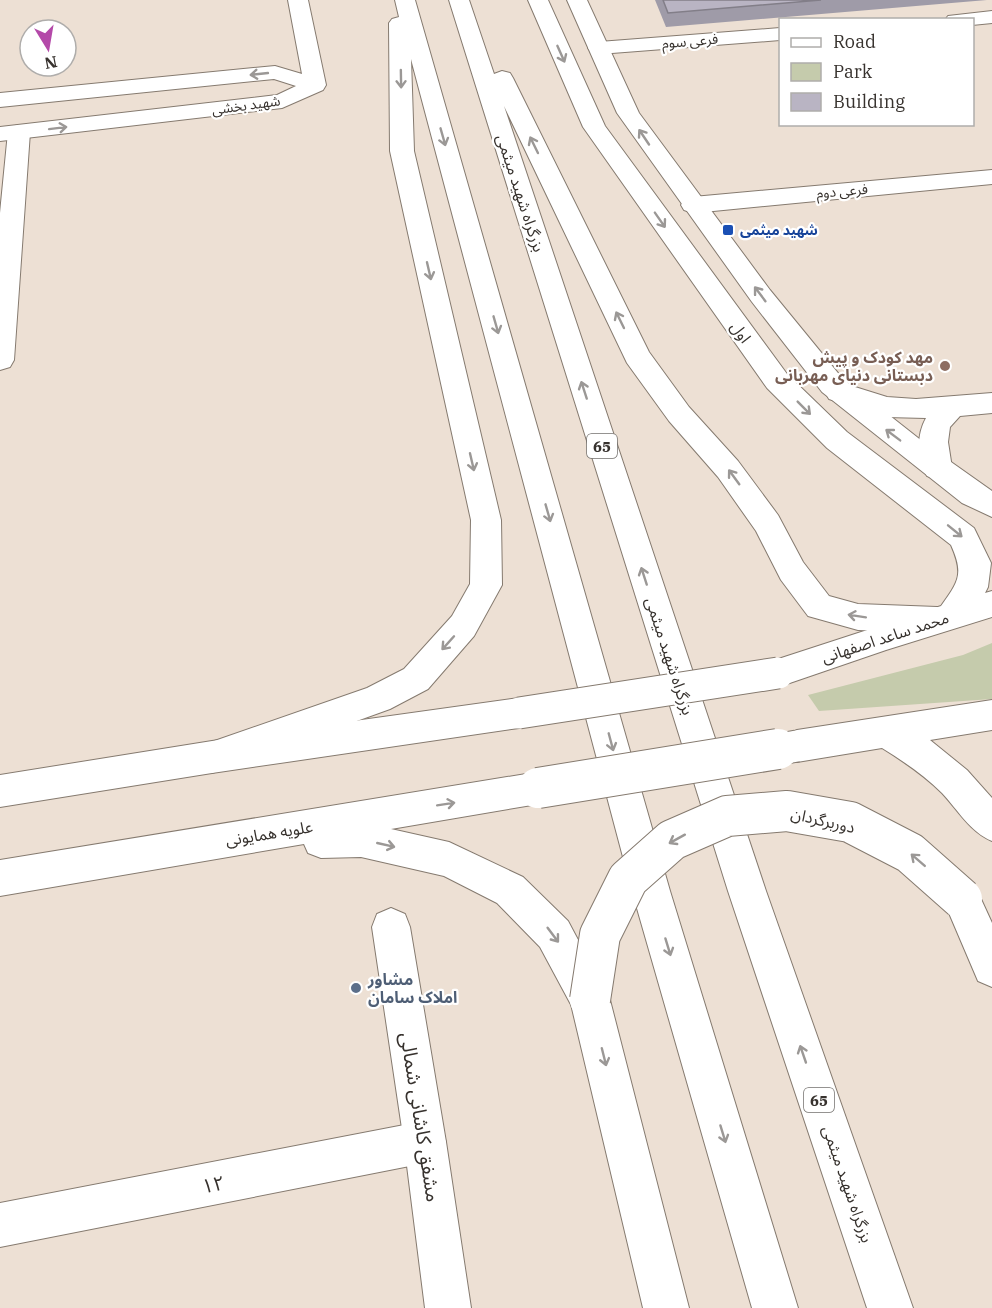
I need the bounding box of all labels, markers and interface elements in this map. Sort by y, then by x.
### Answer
north arrow [18,18,78,78]
legend [779,18,974,126]
street label: فرعی سوم [661,30,719,54]
text: Road [833,30,876,53]
one-way arrow [556,44,568,62]
text: N [43,52,59,74]
text: Park [833,60,873,83]
one-way arrow [249,69,269,80]
one-way arrow [395,69,406,89]
text: Building [833,90,905,113]
street label: شهید بخشی [211,91,281,119]
one-way arrow [48,122,68,133]
one-way arrow [438,127,450,146]
one-way arrow [638,130,650,146]
street label: بزرگراه شهید میثمی [493,132,549,254]
one-way arrow [528,136,540,154]
street label: فرعی دوم [815,180,869,204]
one-way arrow [654,212,667,228]
place label: شهید میثمی [740,221,818,239]
marker: شهید میثمی [721,223,735,237]
one-way arrow [424,262,436,281]
one-way arrow [753,287,766,303]
one-way arrow [613,312,625,330]
one-way arrow [491,315,502,334]
street label: اول [726,317,756,347]
place label: مهد کودک و پیش دبستانی دنیای‌ مهربانی [775,347,933,385]
marker: مهد کودک و پیش دبستانی دنیای‌ مهربانی [938,359,952,373]
one-way arrow [578,381,589,400]
one-way arrow [797,401,812,415]
one-way arrow [885,429,901,442]
road number: 65 [587,434,617,458]
one-way arrow [467,452,479,471]
one-way arrow [727,470,740,486]
one-way arrow [543,503,554,522]
one-way arrow [947,525,963,538]
one-way arrow [637,567,648,586]
street label: بزرگراه شهید میثمی [642,595,698,717]
street label: محمد ساعد اصفهانی [819,607,951,667]
one-way arrow [848,610,868,621]
one-way arrow [441,635,455,650]
one-way arrow [605,732,617,751]
one-way arrow [436,798,456,809]
street label: دوربرگردان [789,803,857,837]
street label: علویه همایونی [224,816,314,850]
one-way arrow [669,833,686,845]
one-way arrow [376,840,395,852]
one-way arrow [911,853,926,867]
one-way arrow [546,927,559,943]
one-way arrow [663,937,674,956]
place label: مشاور املاک سامان [367,969,457,1007]
marker: مشاور املاک سامان [349,981,363,995]
street label: مشفق کاشانی شمالی [394,1030,448,1204]
one-way arrow [797,1045,808,1064]
one-way arrow [598,1047,610,1066]
road number: 65 [804,1088,834,1112]
street label: بزرگراه شهید میثمی [819,1123,877,1245]
one-way arrow [718,1124,729,1143]
street label: ۱۲ [199,1169,227,1199]

